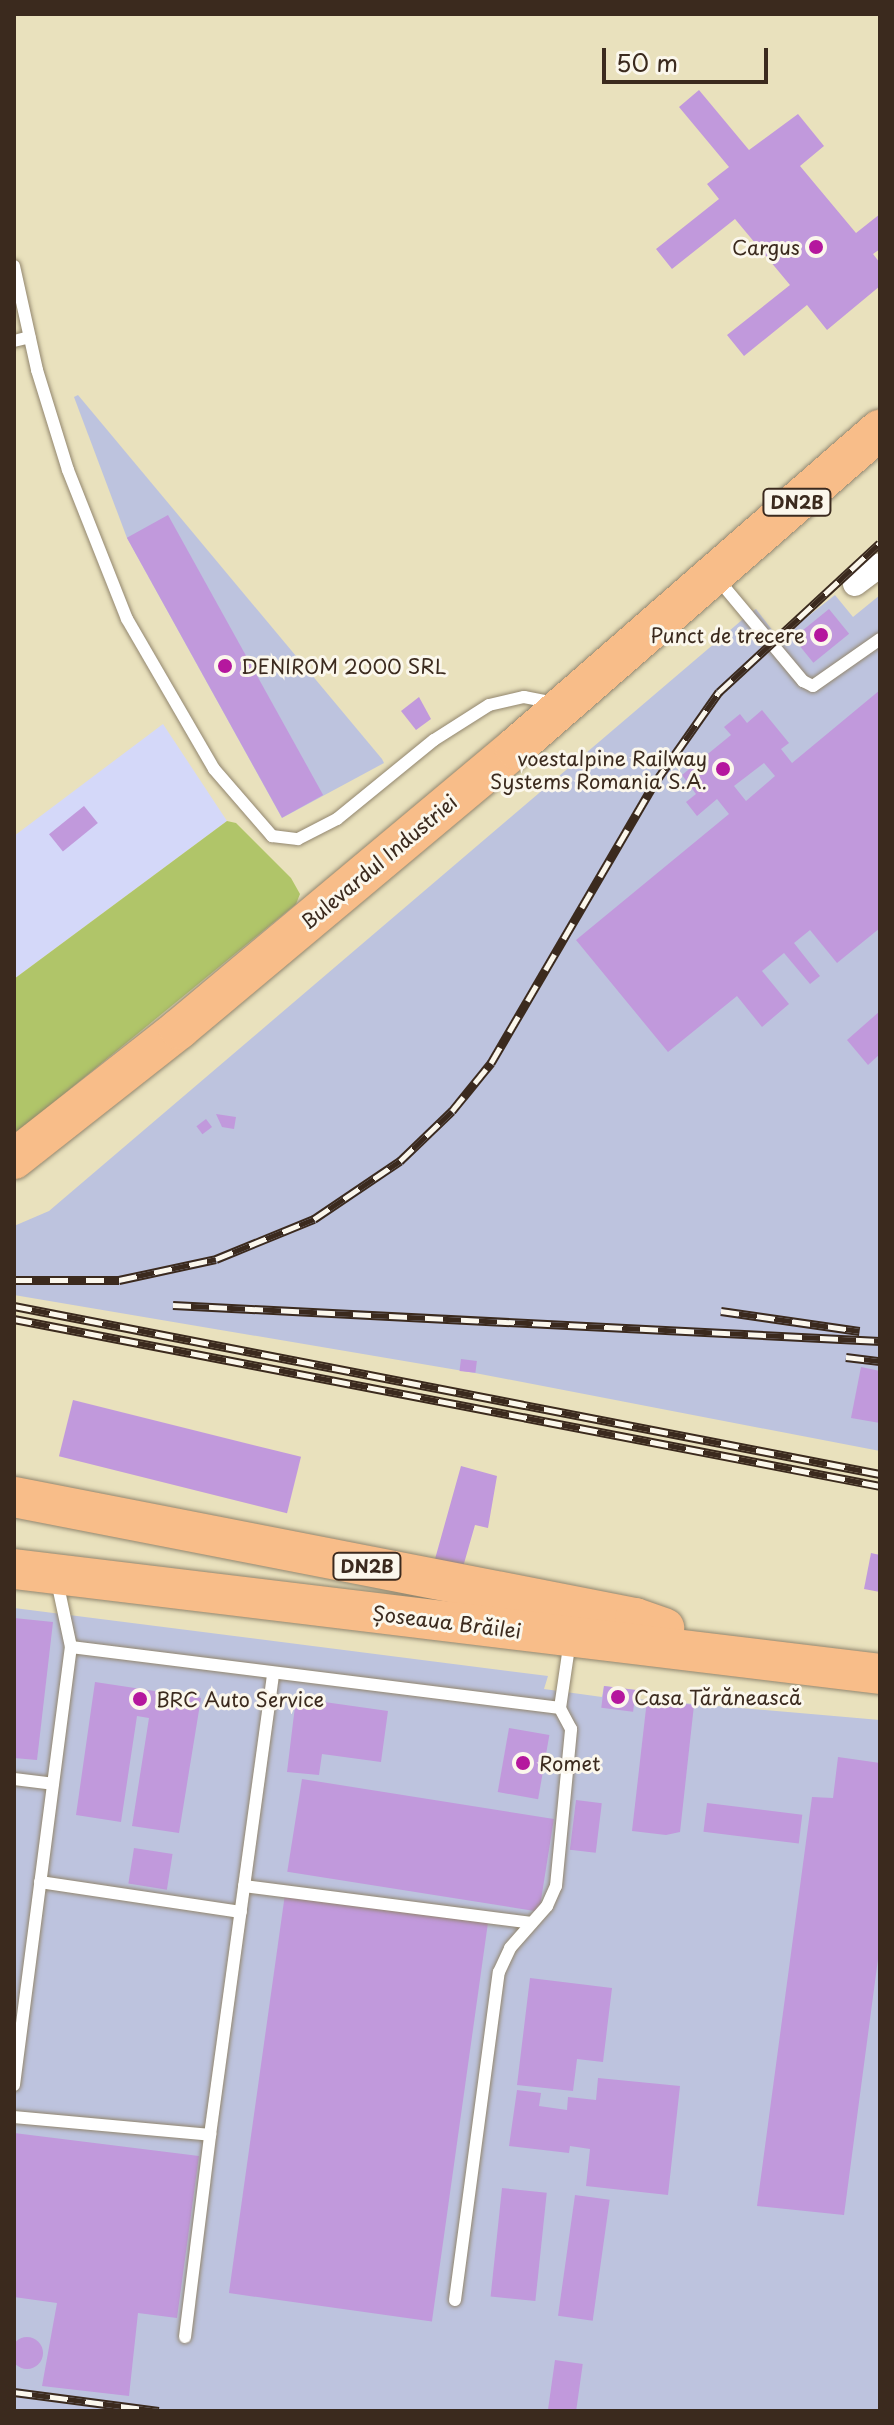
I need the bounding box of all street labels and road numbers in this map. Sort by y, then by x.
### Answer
road number: DN2B [761,488,833,516]
street label: Bulevardul Industriei [296,790,462,934]
road number: DN2B [331,1552,403,1580]
street label: Șoseaua Brăilei [371,1601,523,1643]

